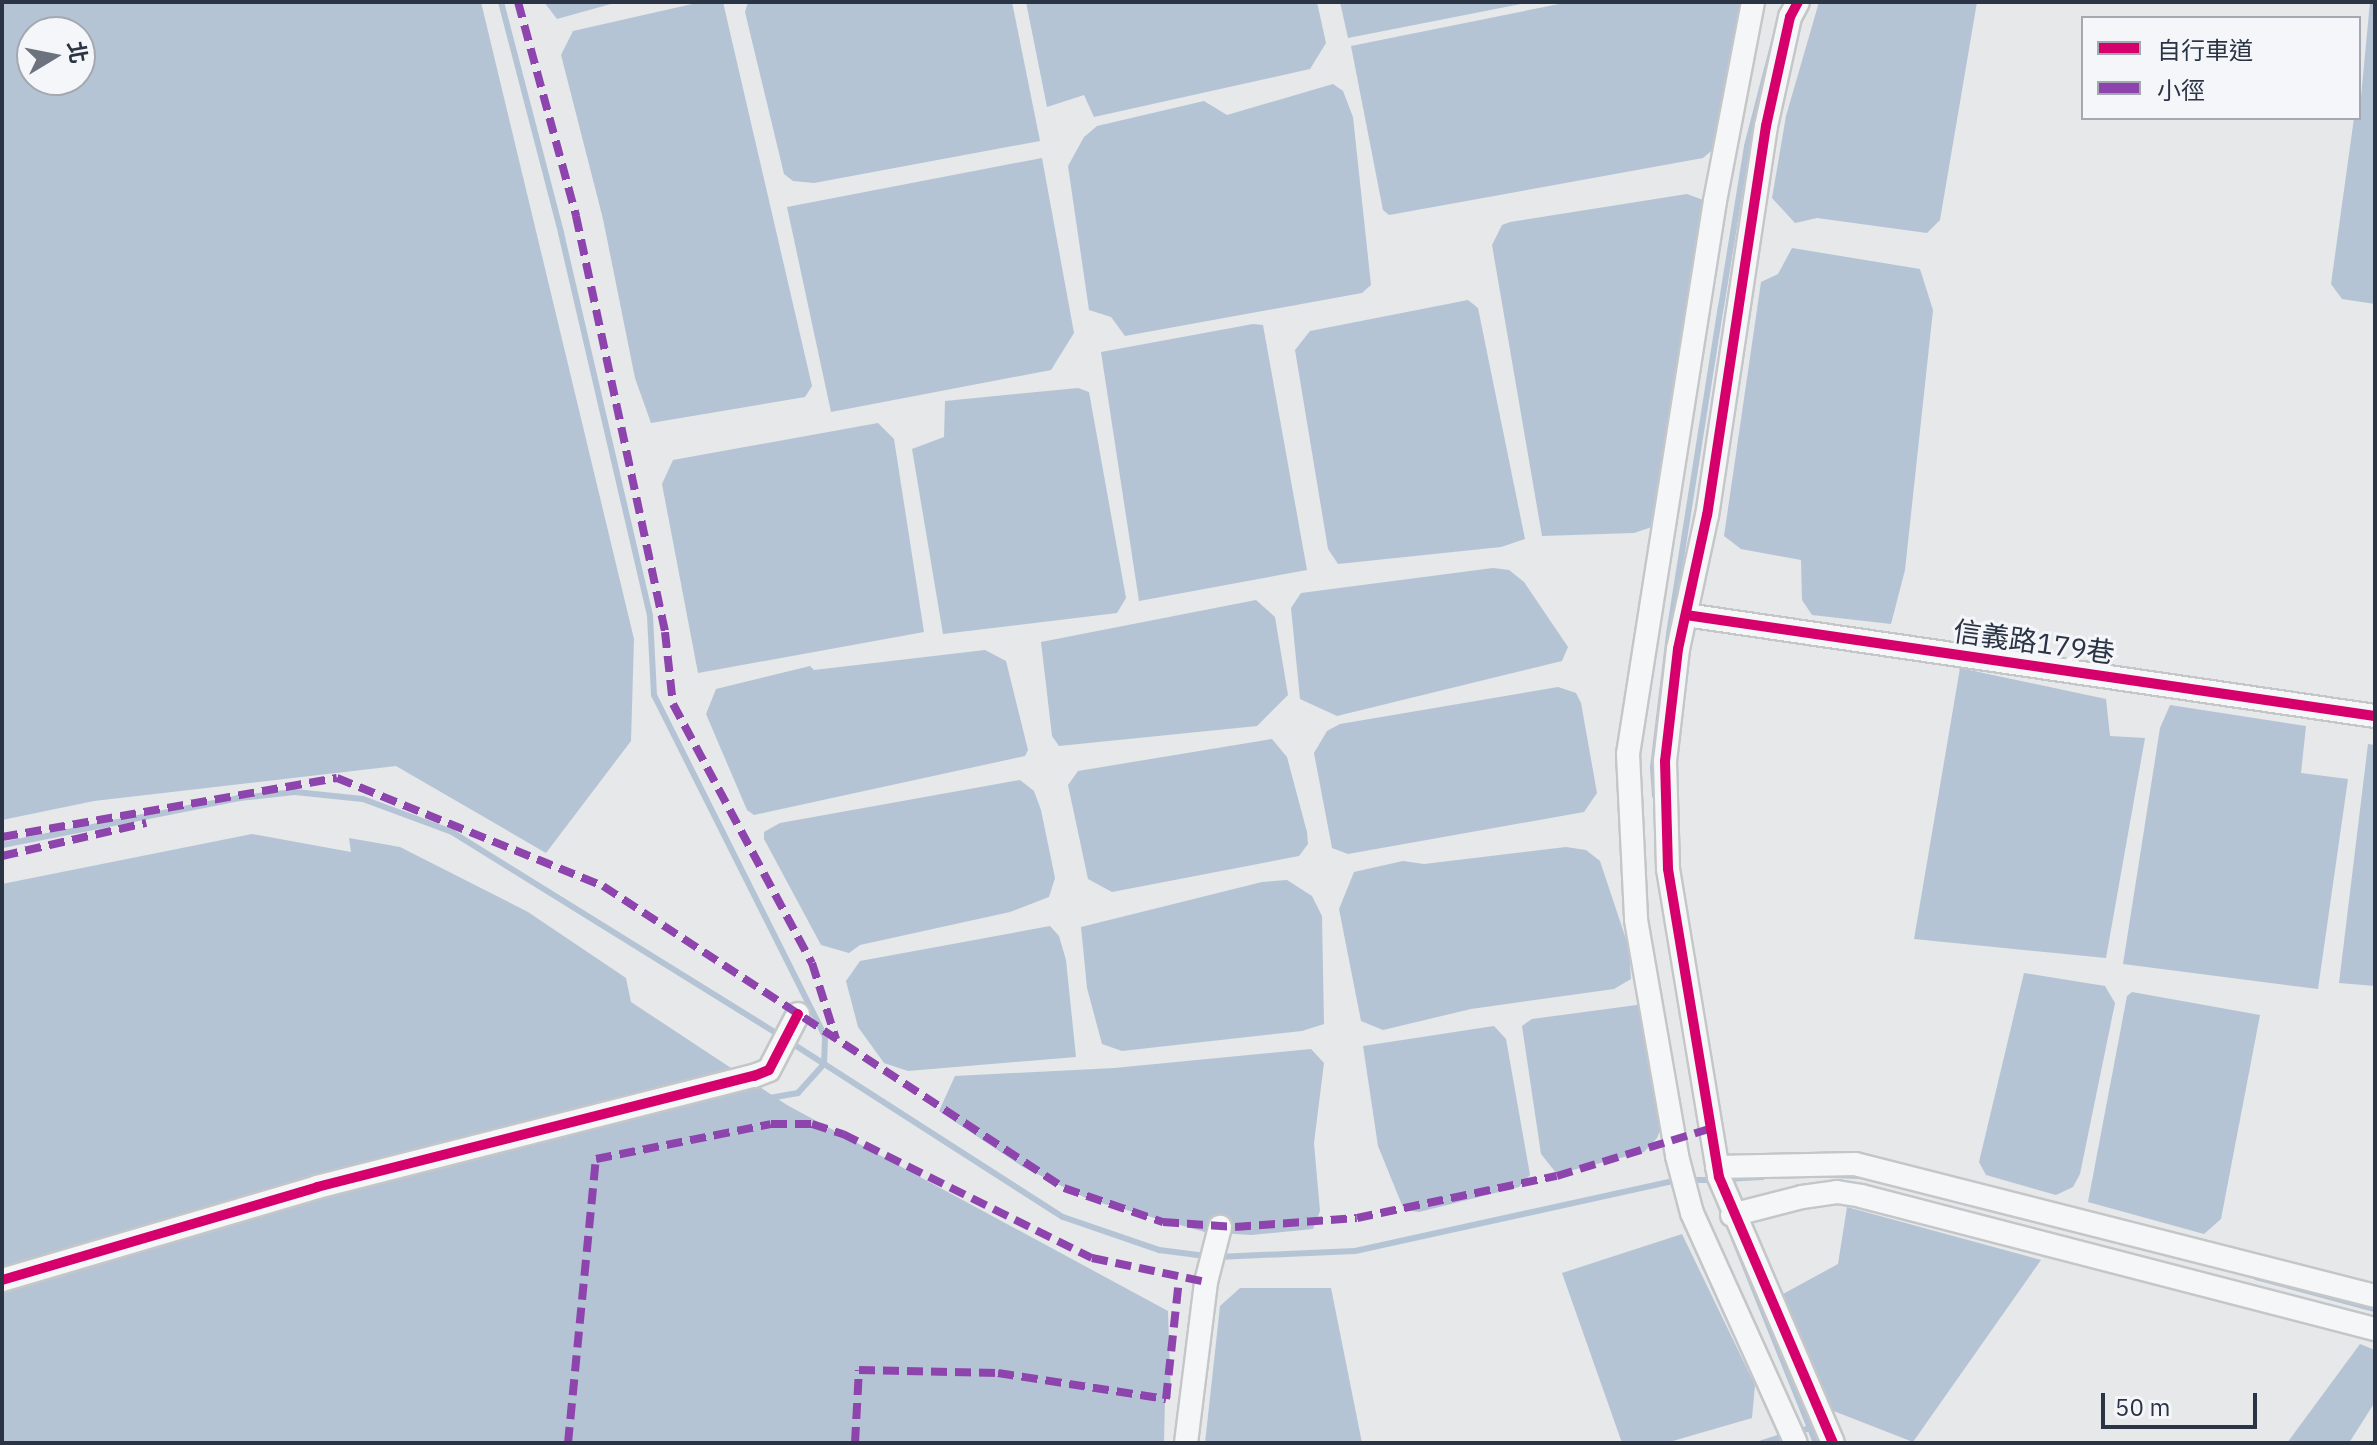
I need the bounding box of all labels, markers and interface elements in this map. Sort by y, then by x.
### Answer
north arrow [16,16,96,96]
legend [2081,16,2361,120]
text: 自行車道 [2157,34,2253,66]
text: 北 [62,39,94,65]
text: 小徑 [2157,74,2205,106]
street label: 信義路179巷 [1951,614,2117,670]
scale bar [2105,1377,2261,1427]
text: 50 m [2115,1391,2170,1423]

